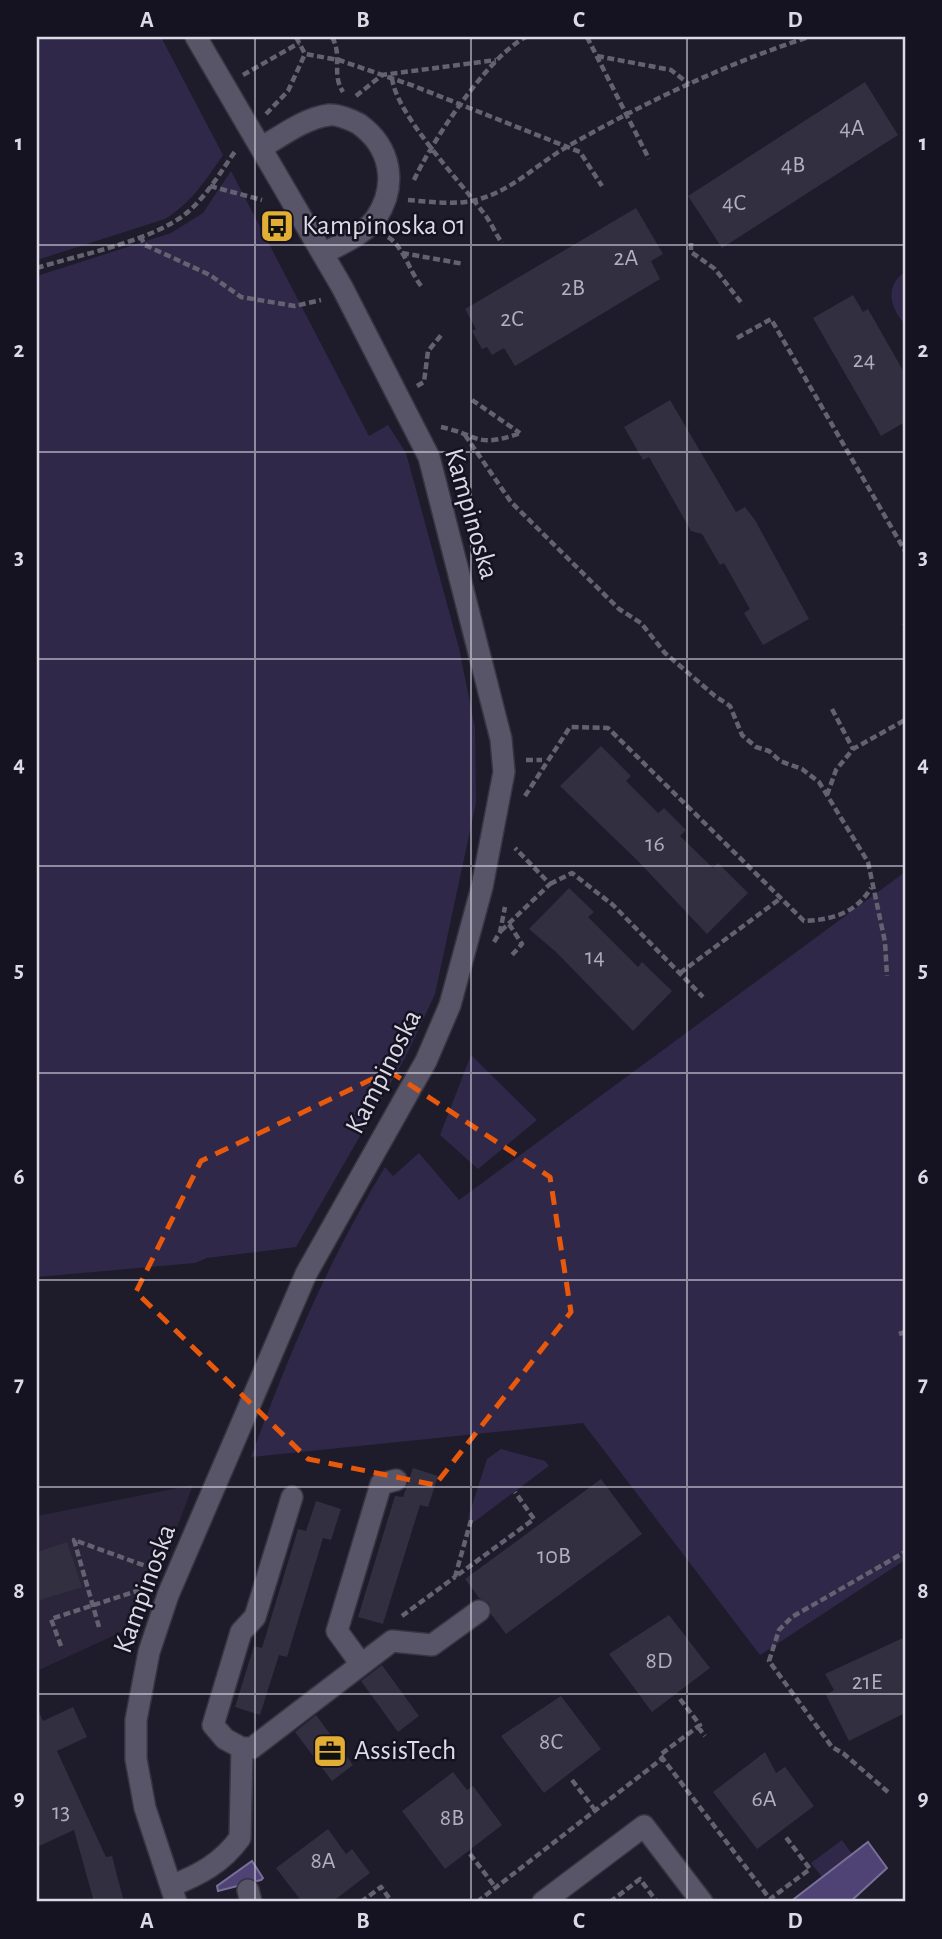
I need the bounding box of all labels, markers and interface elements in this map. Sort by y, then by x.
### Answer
text: A [140,9,154,32]
text: B [356,9,370,32]
text: C [573,9,585,32]
text: D [787,9,803,32]
house number: 4A [839,116,865,140]
text: 1 [15,132,23,155]
text: 1 [919,132,927,155]
house number: 4B [781,153,805,177]
house number: 4C [722,191,746,215]
bus stop icon: Kampinoska 01 [258,207,296,245]
place label: Kampinoska 01 [302,212,466,240]
house number: 2A [614,246,639,270]
house number: 2B [561,276,585,300]
house number: 2C [500,307,524,331]
text: 2 [14,339,25,362]
text: 2 [918,339,929,362]
house number: 24 [853,348,875,372]
street label: Kampinoska [439,445,503,583]
text: 3 [14,546,24,569]
text: 3 [918,546,928,569]
text: 4 [13,753,25,776]
text: 4 [917,753,929,776]
house number: 16 [645,832,665,856]
house number: 14 [585,945,605,969]
text: 5 [14,959,24,982]
text: 5 [918,959,928,982]
street label: Kampinoska [341,1006,427,1138]
text: 6 [13,1166,25,1189]
text: 6 [917,1166,929,1189]
text: 7 [14,1373,24,1396]
text: 7 [918,1373,928,1396]
street label: Kampinoska [109,1521,181,1657]
house number: 10B [537,1544,571,1568]
text: 8 [13,1580,25,1603]
text: 8 [917,1580,929,1603]
house number: 8D [646,1649,672,1673]
house number: 21E [852,1670,883,1694]
house number: 8C [539,1730,563,1754]
office icon: AssisTech [311,1732,349,1770]
place label: AssisTech [354,1737,456,1765]
text: 9 [13,1787,25,1810]
house number: 6A [751,1787,777,1811]
text: 9 [917,1787,929,1810]
house number: 13 [52,1800,70,1824]
house number: 8B [440,1806,464,1830]
house number: 8A [310,1849,336,1873]
text: A [140,1910,154,1933]
text: B [356,1910,370,1933]
text: C [573,1910,585,1933]
text: D [787,1910,803,1933]

